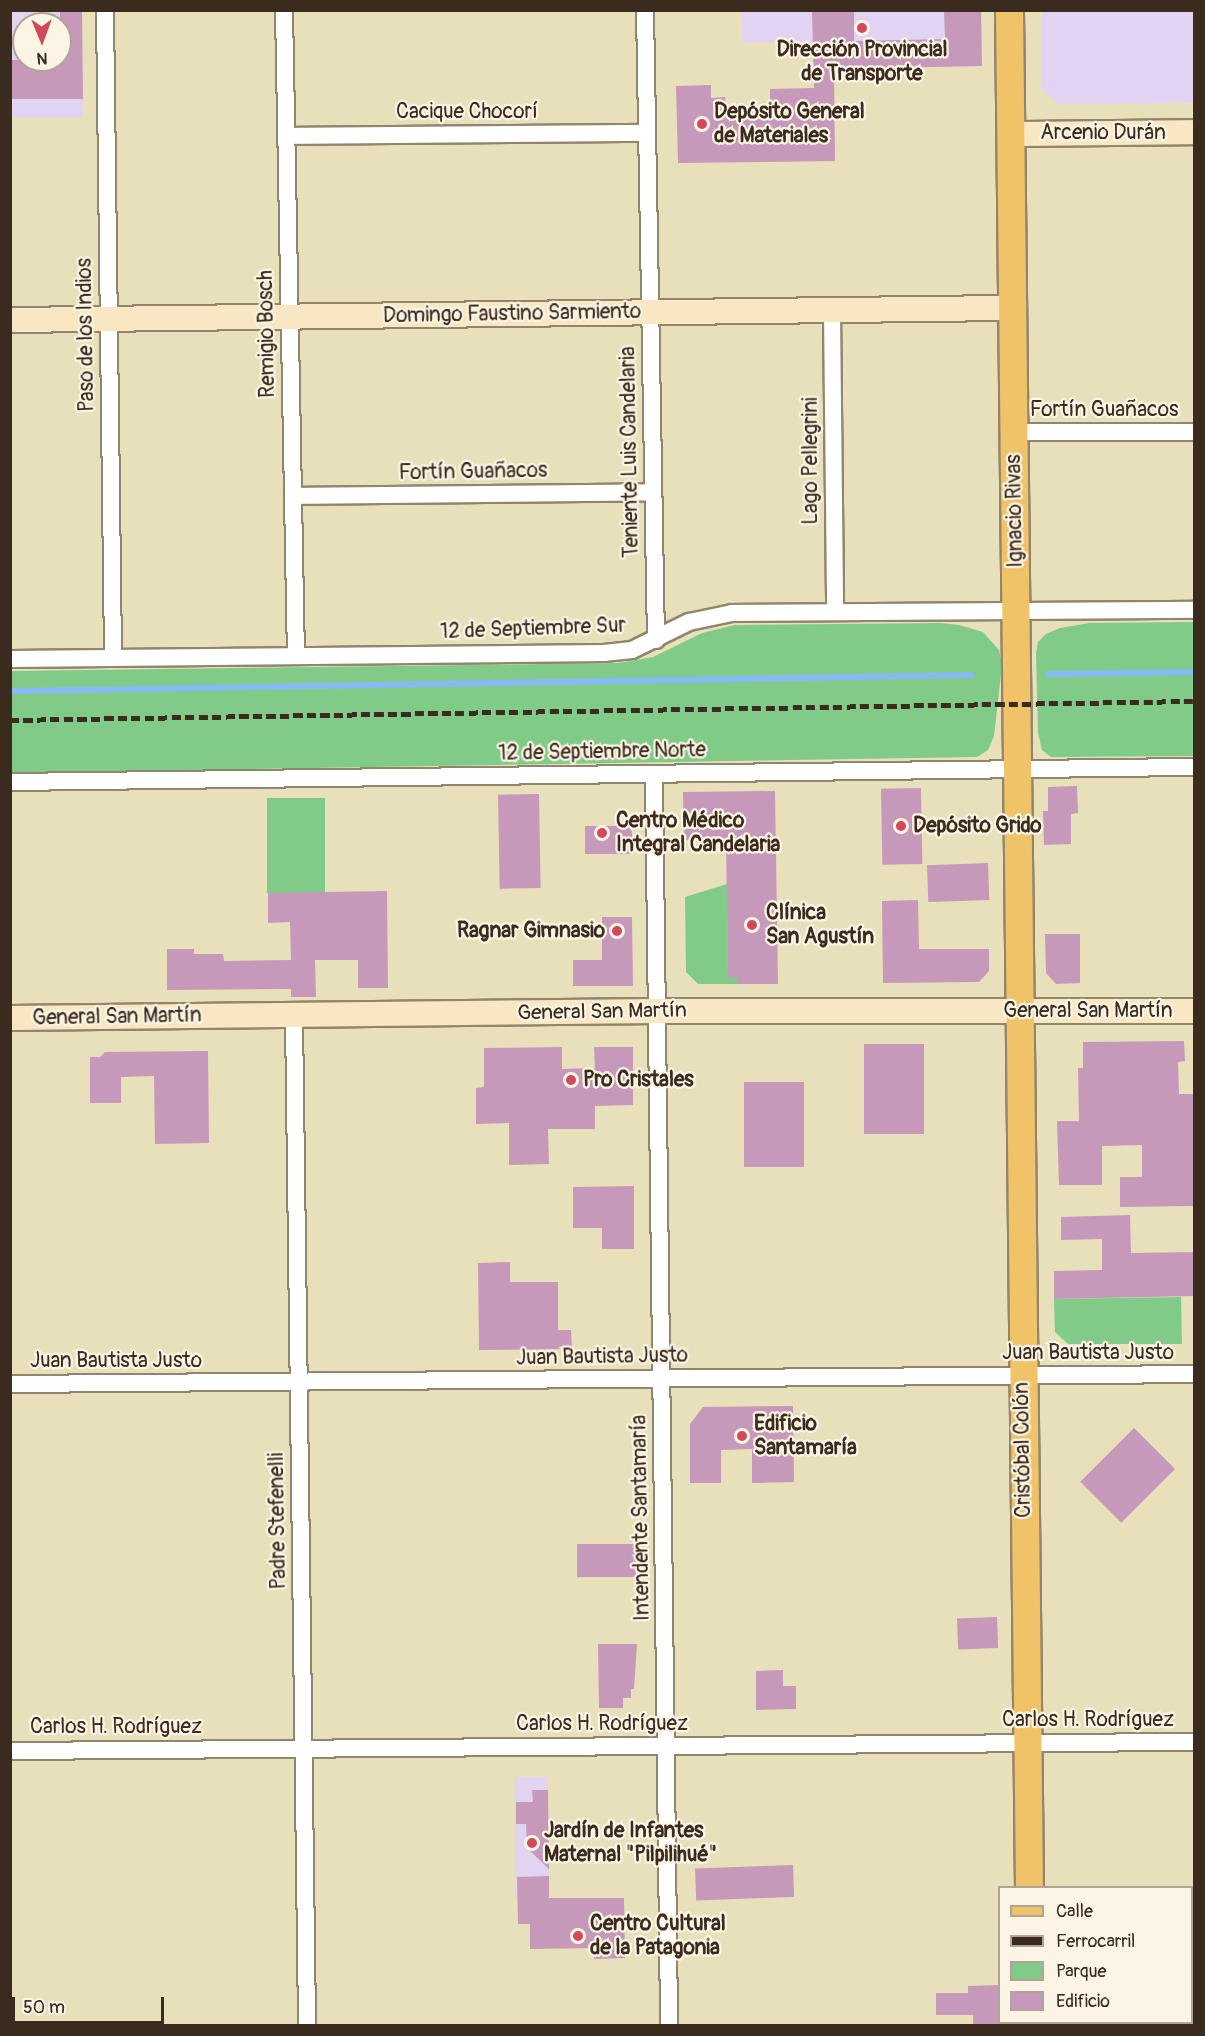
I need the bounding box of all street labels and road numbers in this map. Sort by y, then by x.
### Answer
street label: Cacique Chocorí [396,99,538,125]
street label: Arcenio Durán [1040,120,1166,146]
street label: Paso de los Indios [72,258,100,412]
street label: Remigio Bosch [253,270,281,398]
street label: Domingo Faustino Sarmiento [383,299,641,329]
street label: Teniente Luis Candelaria [616,346,644,558]
street label: Lago Pellegrini [798,397,824,525]
street label: Fortín Guañacos [1030,397,1178,423]
street label: Ignacio Rivas [1001,454,1029,568]
street label: Fortín Guañacos [398,458,548,486]
street label: 12 de Septiembre Sur [440,613,626,645]
street label: 12 de Septiembre Norte [498,738,706,766]
street label: General San Martín [517,998,687,1026]
street label: General San Martín [1003,998,1173,1024]
street label: General San Martín [32,1003,202,1031]
street label: Juan Bautista Justo [1002,1340,1174,1366]
street label: Juan Bautista Justo [516,1343,688,1371]
street label: Juan Bautista Justo [30,1348,202,1374]
street label: Cristóbal Colón [1009,1382,1037,1518]
street label: Intendente Santamaría [627,1415,655,1621]
street label: Padre Stefenelli [264,1452,292,1590]
street label: Carlos H. Rodríguez [1002,1707,1174,1733]
street label: Carlos H. Rodríguez [516,1711,688,1737]
street label: Carlos H. Rodríguez [30,1714,202,1740]

